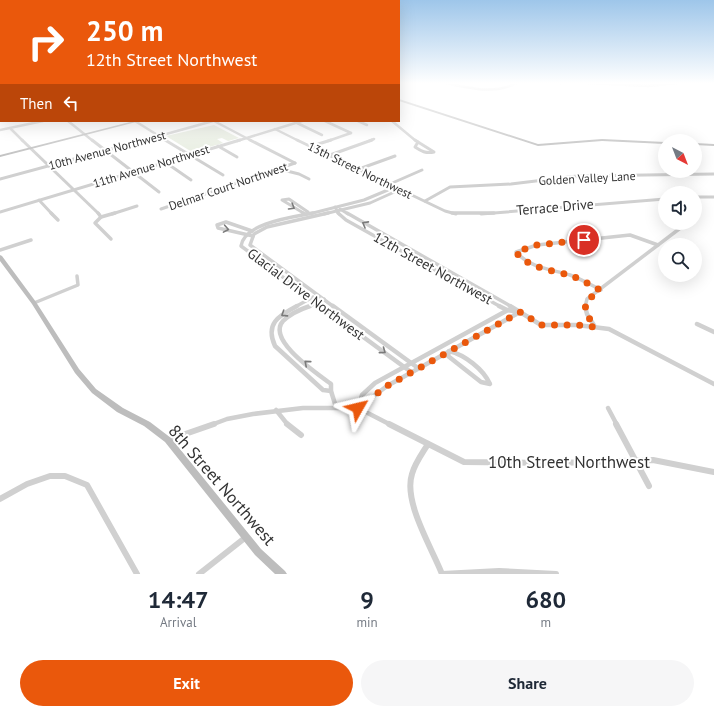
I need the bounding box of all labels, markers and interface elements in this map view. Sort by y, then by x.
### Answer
text: 250 m [86,12,163,49]
icon: right [20,16,72,68]
text: 12th Street Northwest [86,48,257,71]
icon: left [60,92,82,114]
text: Then [20,94,52,113]
street label: 10th Avenue Northwest [47,127,167,173]
north arrow [658,134,702,178]
map controls [658,134,702,282]
street label: 13th Street Northwest [305,138,415,202]
street label: 11th Avenue Northwest [91,141,211,191]
street label: Delmar Court Northwest [166,159,290,213]
street label: Golden Valley Lane [538,168,636,188]
button: sound [658,186,702,230]
street label: Terrace Drive [515,195,595,219]
one-way arrow [288,202,295,210]
one-way arrow [362,221,369,228]
pin [567,223,601,257]
one-way arrow [223,224,229,233]
street label: 12th Street Northwest [370,228,496,308]
icon: arrive [573,229,595,251]
button: search [658,238,702,282]
street label: Glacial Drive Northwest [244,244,368,344]
one-way arrow [281,309,288,316]
one-way arrow [378,346,385,353]
one-way arrow [304,361,312,368]
position arrow [337,387,379,429]
street label: 8th Street Northwest [164,420,281,550]
street label: 10th Street Northwest [488,451,650,473]
text: 14:47 [148,584,209,615]
text: 9 [360,584,374,615]
text: 680 [525,584,566,615]
text: Arrival [160,614,196,631]
text: min [356,614,378,631]
text: m [541,614,551,631]
button: Exit [20,660,353,706]
button: Share [361,660,694,706]

